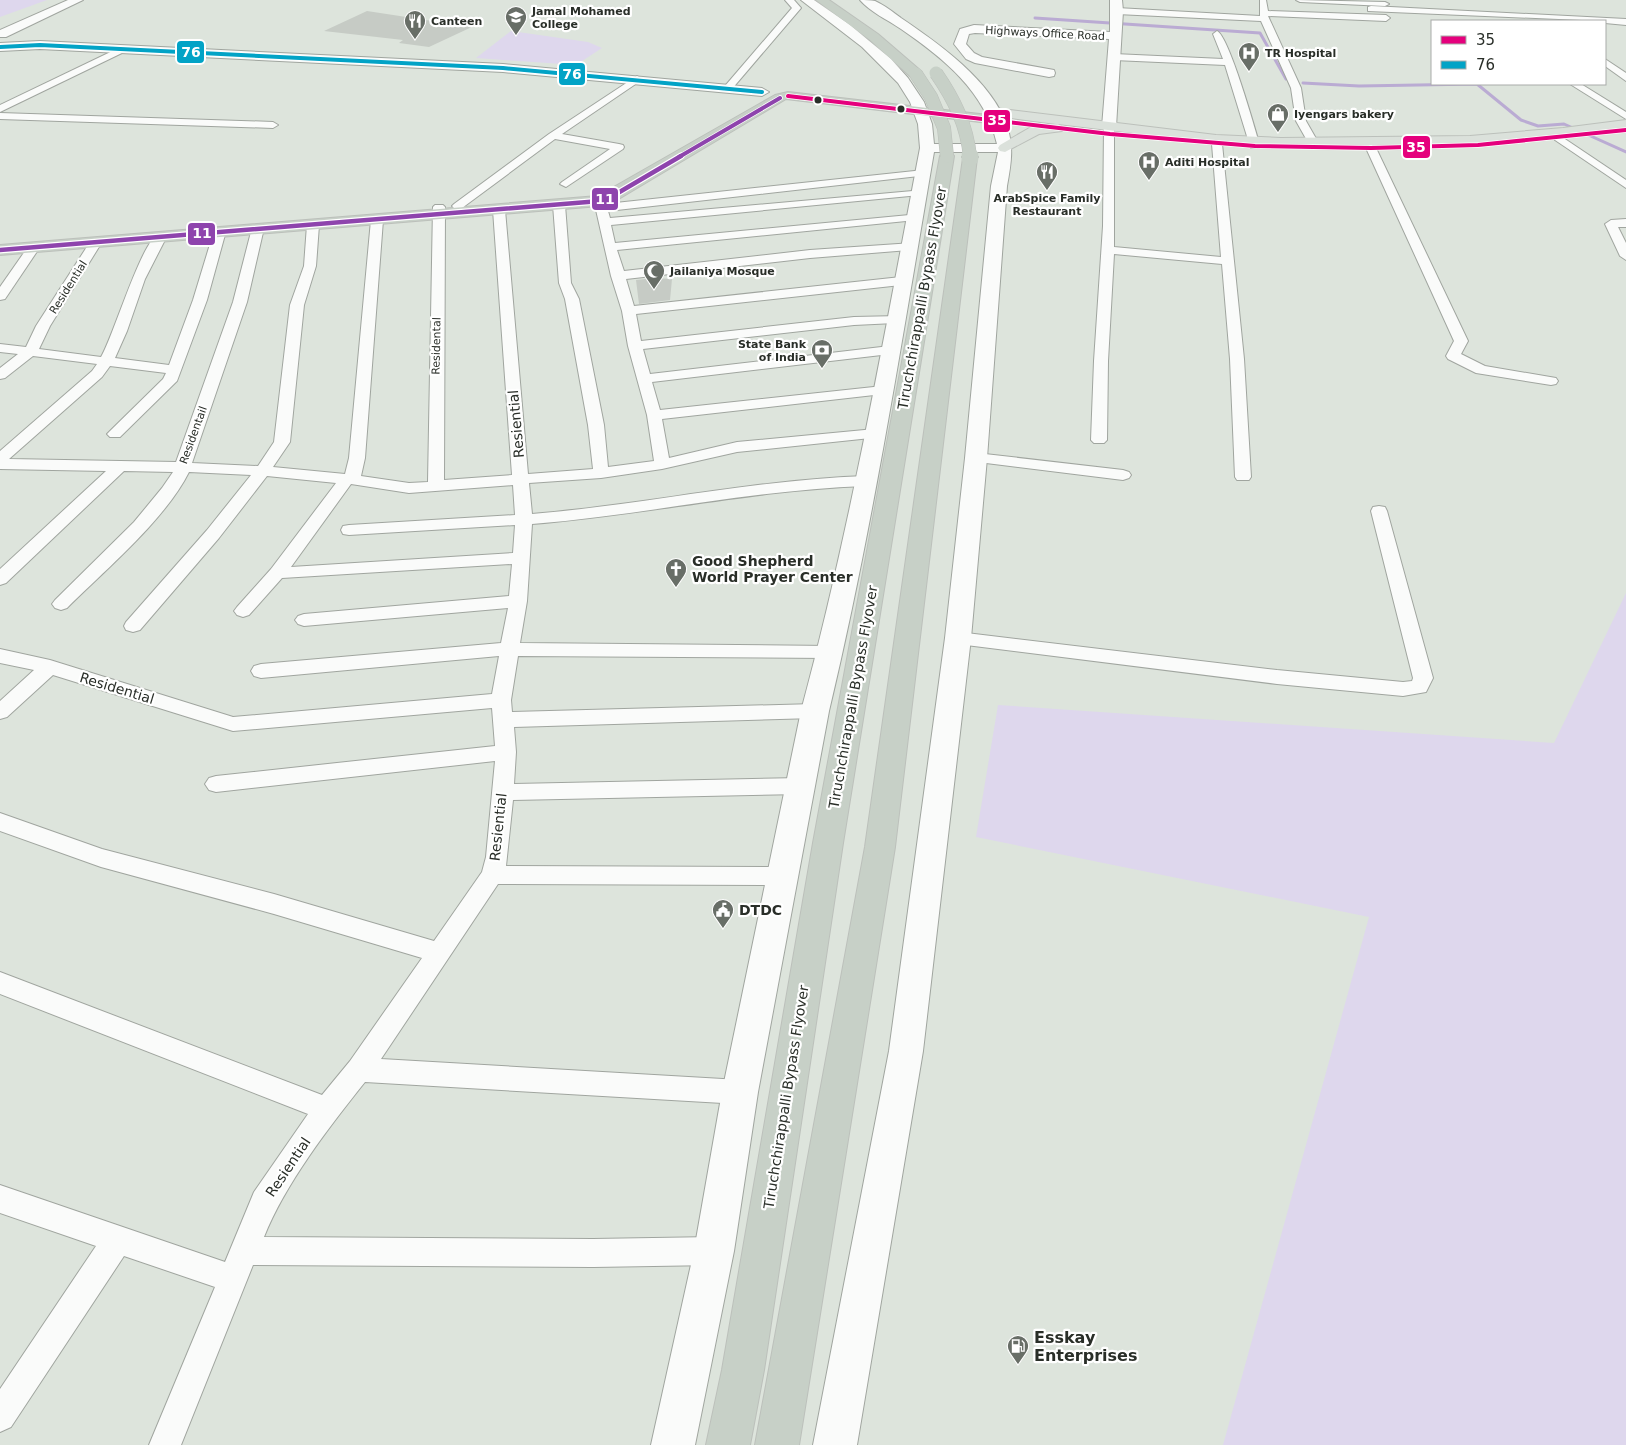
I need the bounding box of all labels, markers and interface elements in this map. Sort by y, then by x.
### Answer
school or university icon: Jamal Mohamed College [504,5,528,36]
place label: Jamal Mohamed College [531,5,631,31]
restaurant icon: Canteen [403,9,427,40]
place label: Canteen [431,15,482,28]
legend [1431,20,1606,85]
street label: Highways Office Road [985,24,1105,43]
text: 35 [1476,31,1495,49]
line badge: 76 [176,40,205,64]
hospital icon: TR Hospital [1237,41,1261,72]
text: 76 [181,44,201,60]
place label: TR Hospital [1265,47,1336,60]
text: 76 [1476,56,1495,74]
line badge: 76 [558,62,586,86]
text: 76 [562,66,582,82]
unlabelled marker [813,95,823,105]
shop icon: Iyengars bakery [1266,102,1290,133]
unlabelled marker [896,104,906,114]
place label: Iyengars bakery [1294,108,1394,121]
line badge: 35 [983,109,1011,133]
text: 35 [987,112,1007,128]
line badge: 35 [1402,135,1431,159]
text: 35 [1406,139,1426,155]
hospital icon: Aditi Hospital [1137,150,1161,181]
place label: Aditi Hospital [1165,156,1249,169]
restaurant icon: ArabSpice Family Restaurant [1035,160,1059,191]
street label: Tiruchchirappalli Bypass Flyover [894,185,950,412]
line badge: 11 [591,187,619,211]
text: 11 [595,191,615,207]
place label: ArabSpice Family Restaurant [993,192,1101,218]
line badge: 11 [187,222,216,246]
text: 11 [192,225,212,241]
street label: Residential [47,258,90,316]
mosque icon: Jailaniya Mosque [642,259,666,290]
place label: Jailaniya Mosque [669,265,775,278]
street label: Residental [429,317,444,375]
place label: State Bank of India [738,338,807,364]
bank icon: State Bank of India [810,338,834,369]
street label: Resiential [505,389,527,459]
street label: Residentail [177,404,210,466]
place label: Good Shepherd World Prayer Center [692,553,853,585]
church icon: Good Shepherd World Prayer Center [664,557,688,588]
street label: Tiruchchirappalli Bypass Flyover [825,584,881,811]
street label: Residential [78,669,156,707]
street label: Resiential [486,792,510,862]
public building icon: DTDC [711,898,735,929]
place label: DTDC [739,902,782,918]
street label: Tiruchchirappalli Bypass Flyover [760,984,812,1211]
street label: Resiential [262,1134,314,1200]
place label: Esskay Enterprises [1034,1328,1137,1365]
fuel station icon: Esskay Enterprises [1006,1334,1030,1365]

